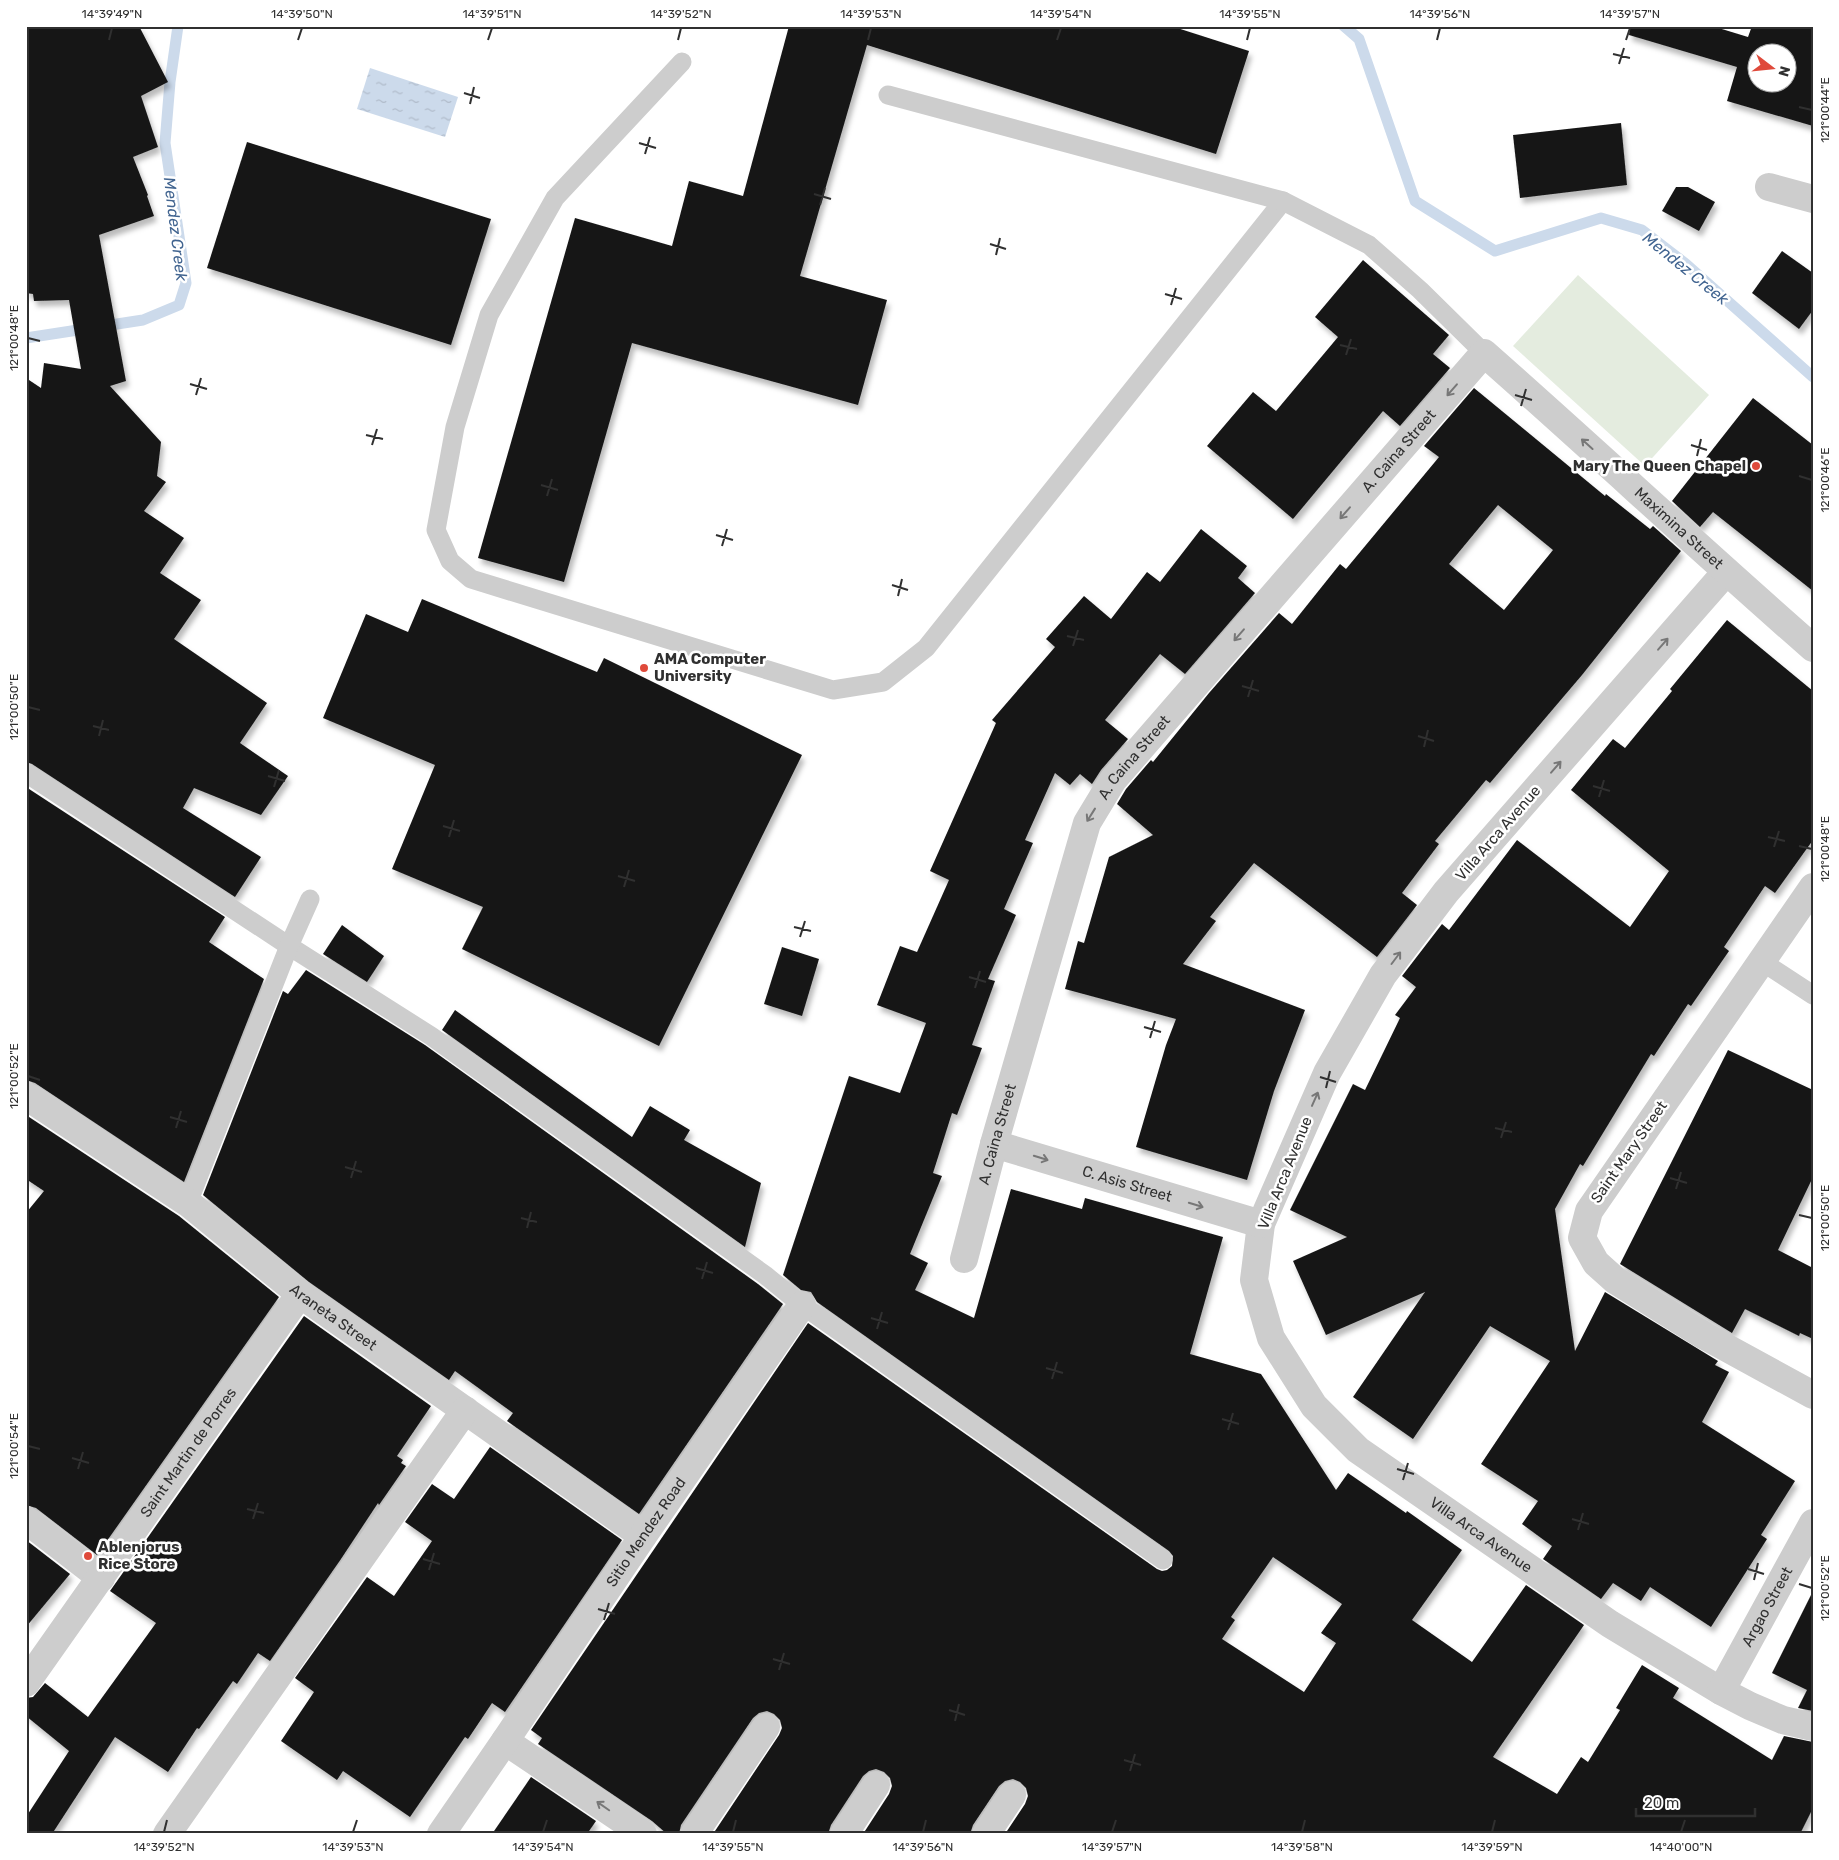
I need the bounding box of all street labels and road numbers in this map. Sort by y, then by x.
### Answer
street label: A. Caina Street [1358,406,1440,496]
street label: Maximina Street [1631,484,1727,573]
street label: A. Caina Street [1094,712,1174,803]
street label: Villa Arca Avenue [1452,782,1544,884]
street label: A. Caina Street [975,1082,1020,1187]
street label: Saint Mary Street [1587,1097,1671,1207]
street label: Villa Arca Avenue [1254,1114,1316,1232]
street label: C. Asis Street [1080,1162,1174,1206]
street label: Araneta Street [286,1280,380,1354]
street label: Saint Martin de Porres [137,1384,240,1521]
street label: Sitio Mendez Road [602,1474,690,1590]
street label: Villa Arca Avenue [1426,1493,1536,1576]
street label: Argao Street [1738,1564,1796,1650]

